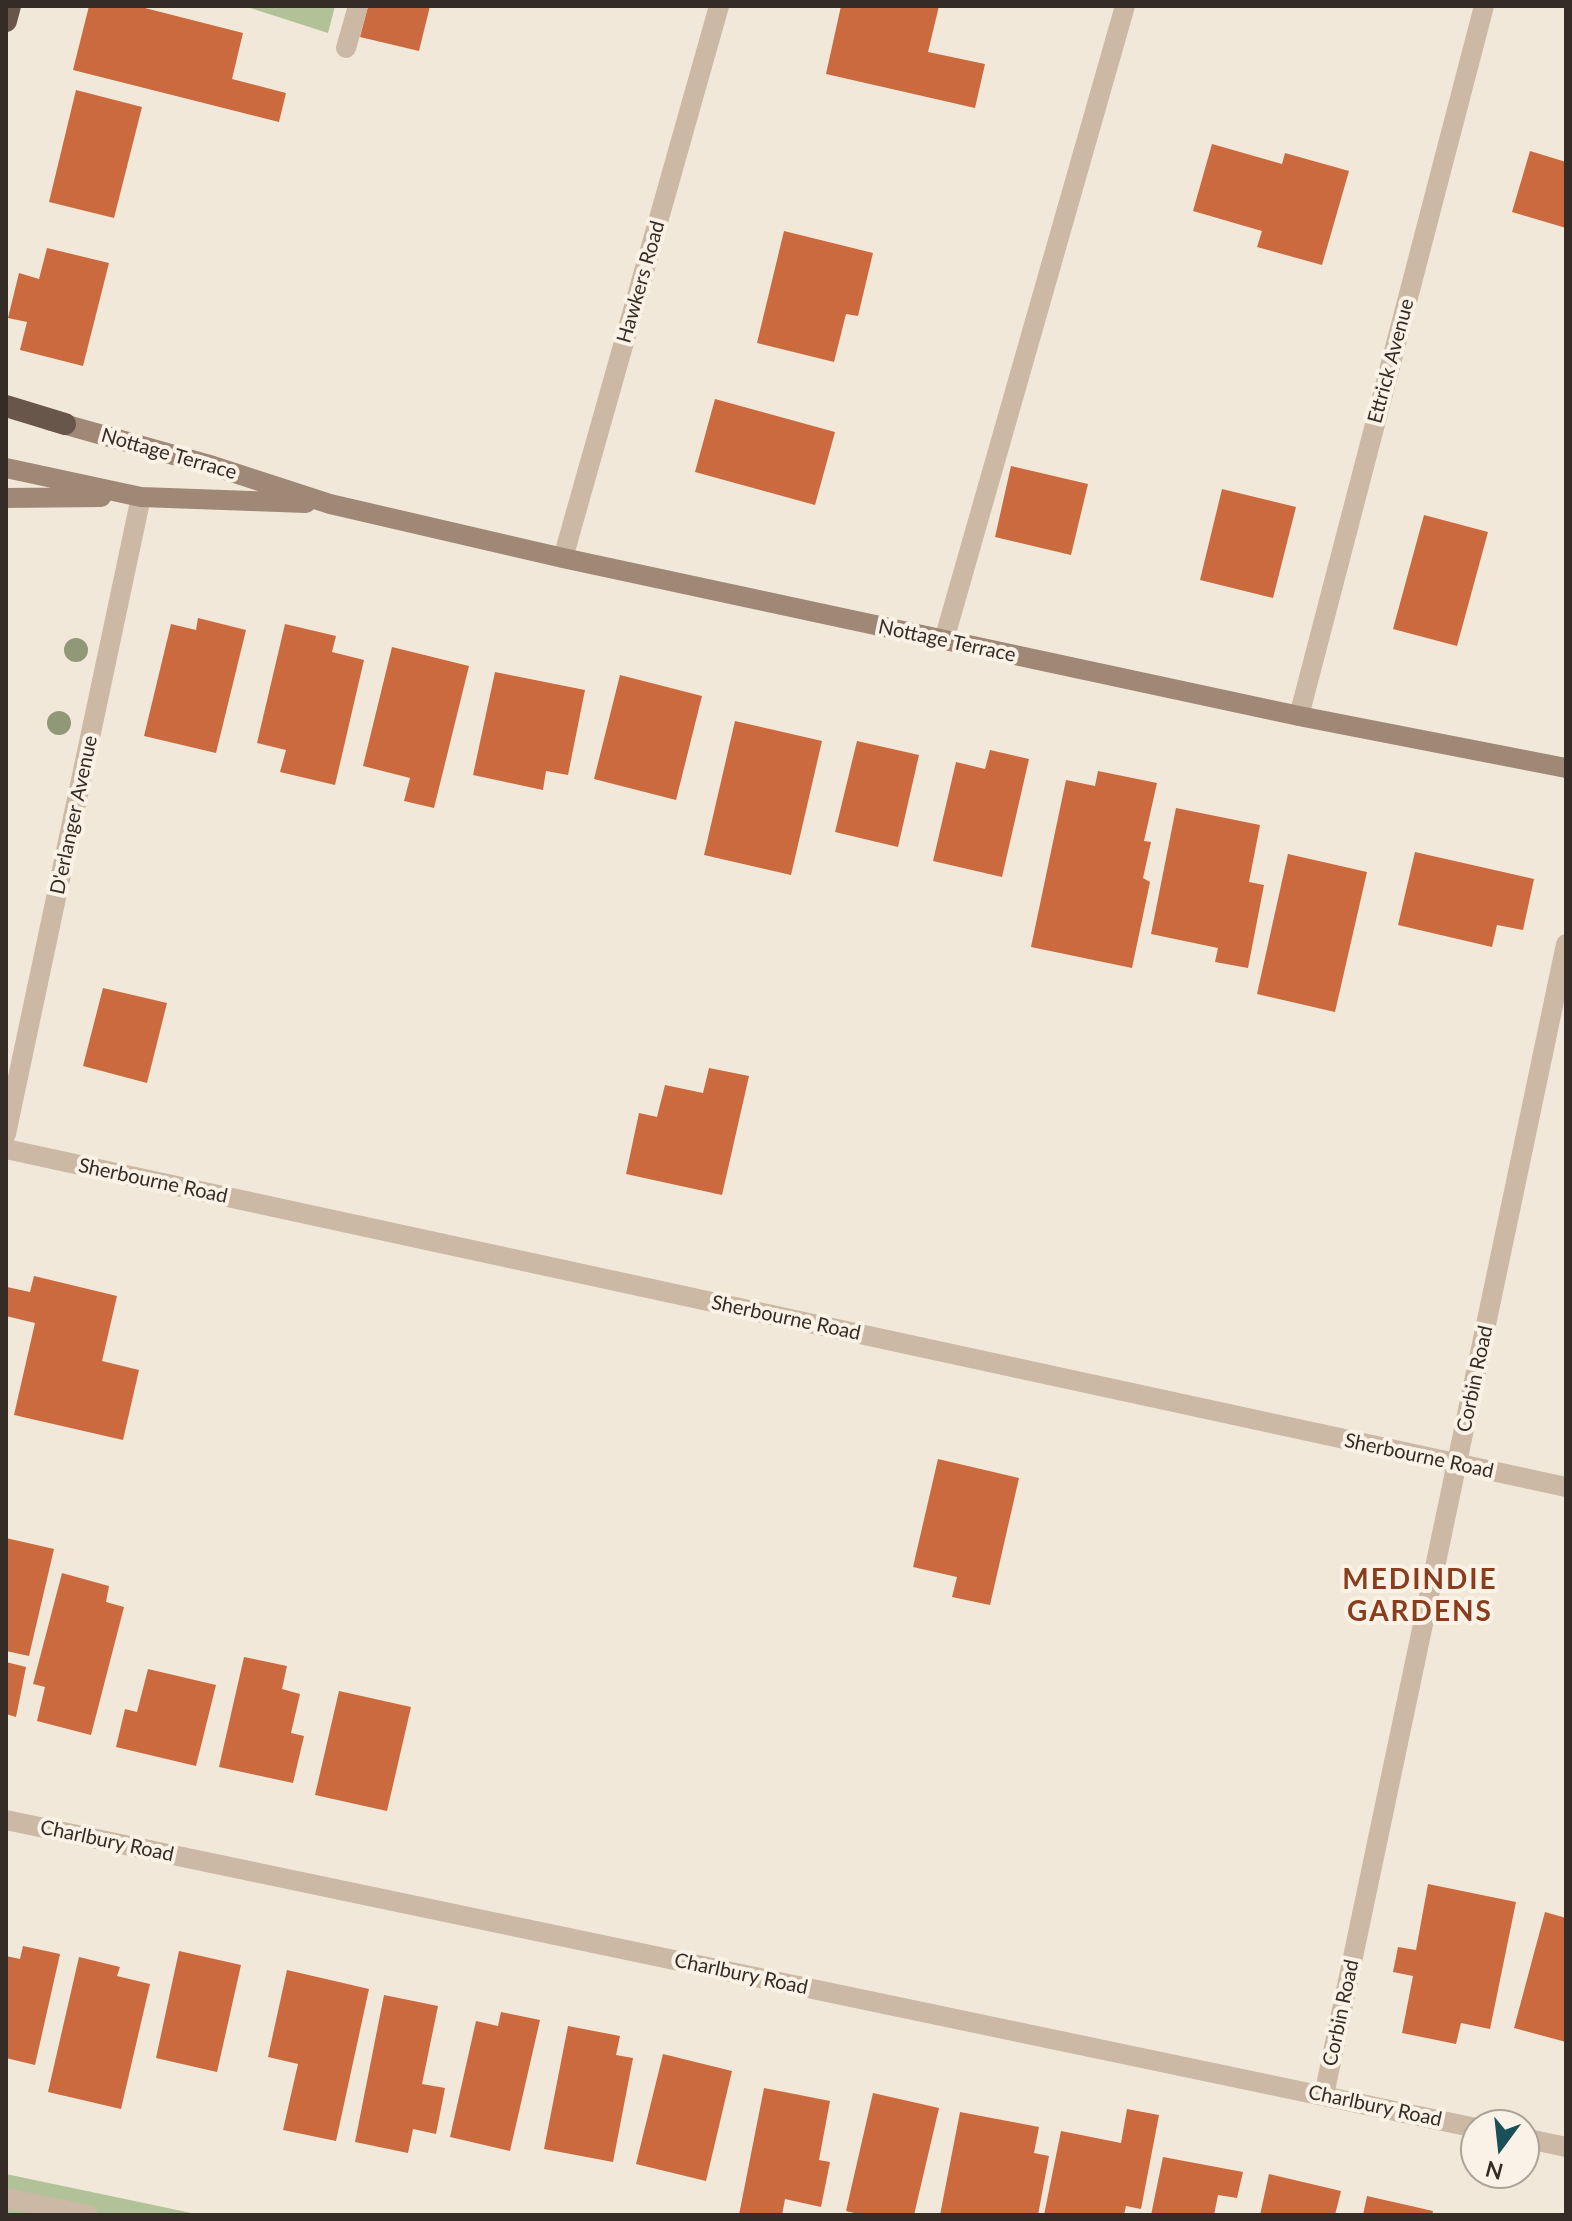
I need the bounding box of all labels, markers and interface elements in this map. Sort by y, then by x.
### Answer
street label: Hawkers Road [612,218,670,346]
street label: Ettrick Avenue [1363,296,1419,426]
street label: Nottage Terrace [98,423,240,485]
street label: Nottage Terrace [876,615,1018,667]
street label: D'erlanger Avenue [45,733,103,897]
street label: Sherbourne Road [76,1153,230,1209]
street label: Sherbourne Road [709,1290,863,1346]
street label: Corbin Road [1452,1323,1498,1435]
street label: Sherbourne Road [1342,1428,1496,1484]
district label: MEDINDIE GARDENS [1342,1563,1498,1629]
street label: Charlbury Road [38,1815,176,1867]
street label: Charlbury Road [672,1948,810,2000]
street label: Corbin Road [1318,1957,1364,2069]
street label: Charlbury Road [1306,2080,1444,2132]
north arrow [1460,2109,1540,2189]
text: N [1483,2156,1506,2186]

